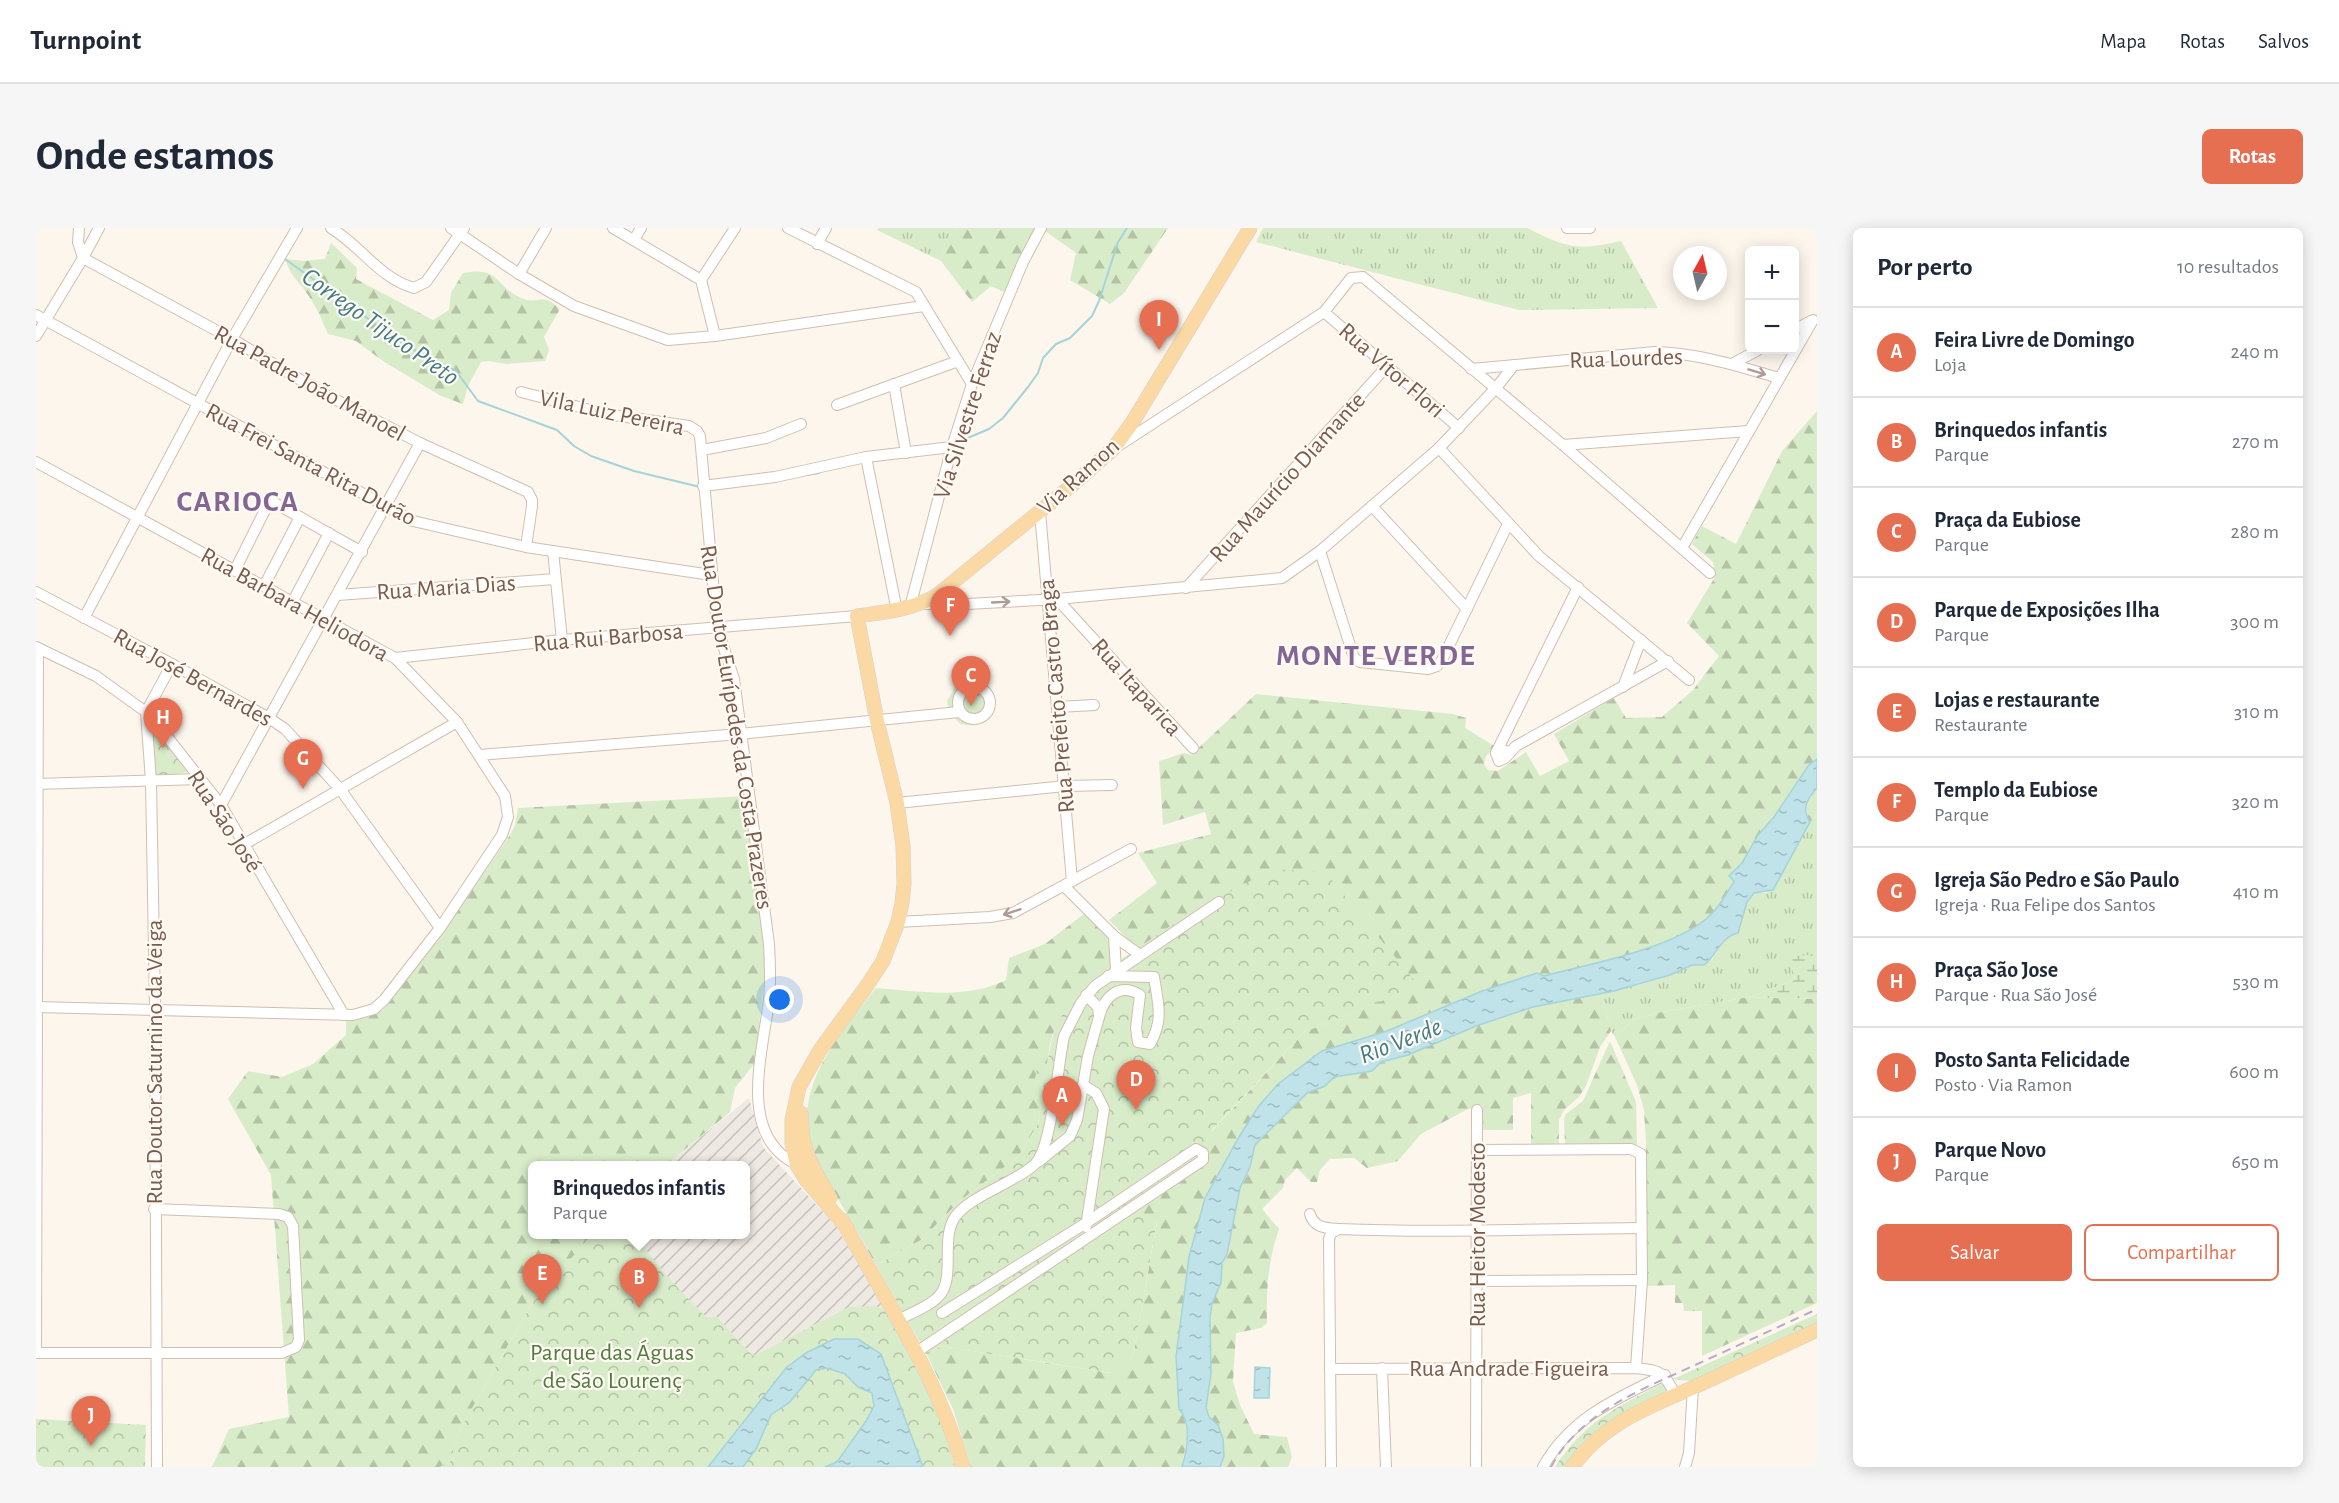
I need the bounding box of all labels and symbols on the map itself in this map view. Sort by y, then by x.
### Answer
north arrow [1673,246,1727,300]
water label: Corrego Tijuco Preto [297,263,464,390]
pin: I [1140,300,1178,350]
street label: Rua Vítor Flori [1334,319,1449,423]
street label: Rua Padre João Manoel [210,321,409,446]
street label: Via Silvestre Ferraz [930,329,1006,502]
street label: Rua Lourdes [1569,345,1683,373]
one-way arrow [1747,367,1766,378]
street label: Vila Luiz Pereira [537,386,687,440]
street label: Rua Maurício Diamante [1205,388,1370,567]
street label: Rua Frei Santa Rita Durão [201,399,420,531]
street label: Via Ramon [1033,434,1124,520]
district label: CARIOCA [177,487,299,517]
street label: Rua Barbara Heliodora [197,543,392,666]
street label: Rua Doutor Eurípedes da Costa Prazeres [695,543,777,911]
street label: Rua Maria Dias [376,571,517,605]
street label: Rua Prefeito Castro Braga [1035,578,1079,814]
pin: F [930,586,970,636]
one-way arrow [991,596,1011,607]
street label: Rua Rui Barbosa [532,619,684,657]
street label: Rua José Bernardes [109,624,276,731]
street label: Rua Itaparica [1087,634,1186,741]
district label: MONTE VERDE [1276,641,1476,671]
pin: C [952,656,990,706]
pin: H [144,698,182,748]
pin: G [284,740,322,789]
street label: Rua São José [182,766,266,877]
one-way arrow [1003,908,1022,919]
street label: Rua Doutor Saturnino da Veiga [143,919,167,1205]
your location [765,985,794,1014]
water label: Rio Verde [1356,1013,1445,1068]
pin: D [1116,1060,1156,1110]
pin: A [1042,1076,1082,1126]
street label: Rua Heitor Modesto [1466,1142,1490,1328]
pin: E [522,1254,562,1304]
pin: B [620,1258,658,1308]
park label: Parque das Águas de São Lourenç [530,1339,694,1393]
street label: Rua Andrade Figueira [1409,1357,1609,1381]
pin: J [72,1396,110,1446]

